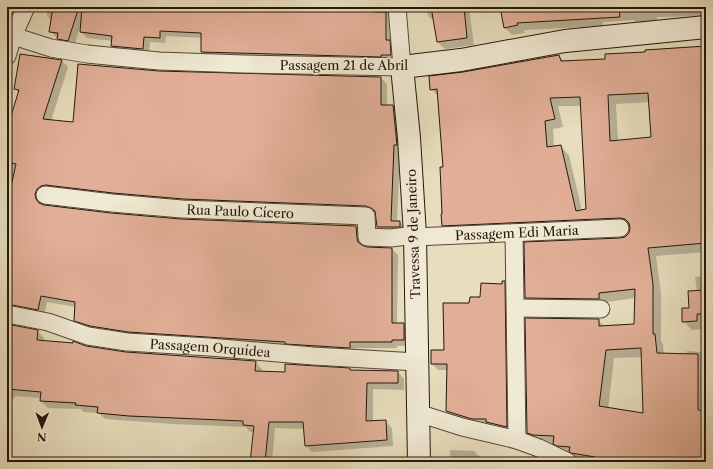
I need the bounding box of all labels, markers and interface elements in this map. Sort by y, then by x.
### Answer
street label: Passagem 21 de Abril [280,57,408,73]
street label: Travessa 9 de Janeiro [403,169,423,299]
street label: Rua Paulo Cícero [186,201,294,221]
street label: Passagem Edi Maria [455,222,579,243]
street label: Passagem Orquídea [149,335,271,360]
north arrow [22,407,62,447]
text: N [36,430,47,444]

